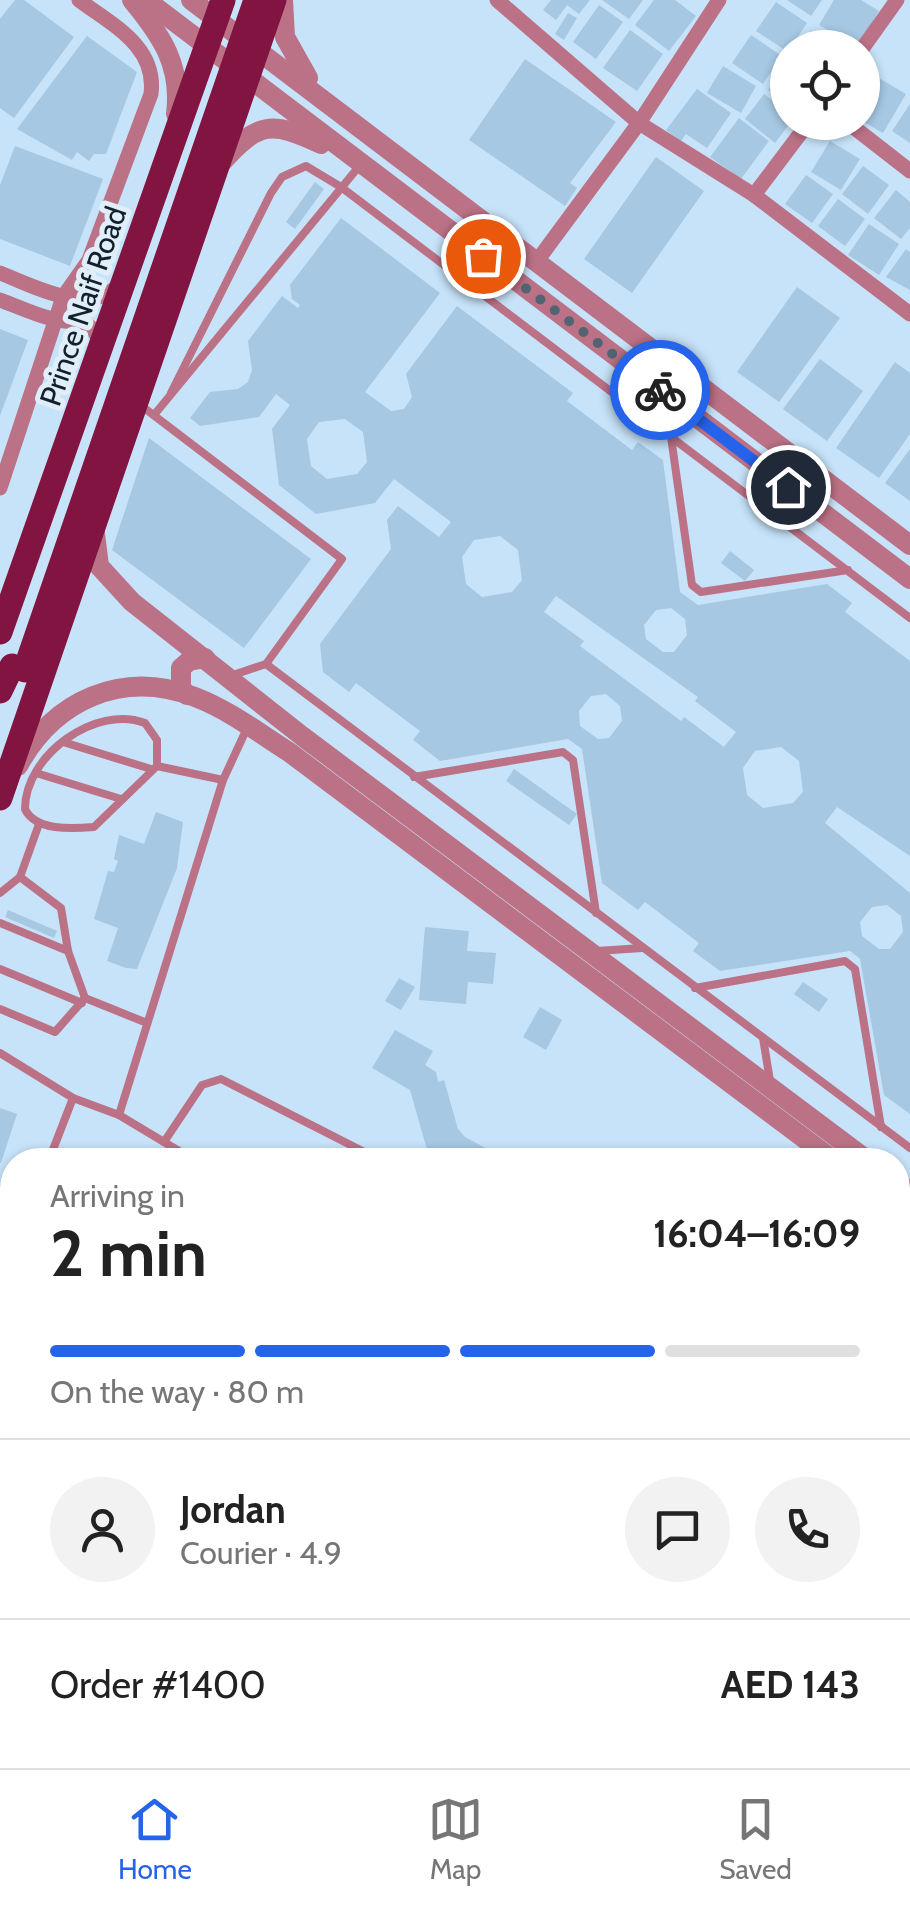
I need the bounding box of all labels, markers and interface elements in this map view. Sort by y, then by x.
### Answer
map controls [770,30,880,140]
button: locate [770,30,880,140]
street label: Prince Naif Road [32,201,134,411]
pin [441,214,526,299]
icon: bag [456,229,511,284]
courier [610,340,710,440]
icon: bike [633,363,688,418]
pin [746,445,831,530]
icon: home [761,460,816,515]
text: Arriving in [50,1176,185,1215]
text: 16:04–16:09 [653,1210,860,1257]
text: 2 min [50,1213,207,1292]
text: On the way · 80 m [50,1372,304,1411]
button: person [50,1477,155,1582]
button: chat [625,1477,730,1582]
button: phone [755,1477,860,1582]
text: Jordan [180,1486,286,1533]
text: Courier · 4.9 [180,1533,342,1572]
text: Order #1400 [50,1661,266,1708]
text: AED 143 [721,1661,860,1708]
tab: Home [118,1792,192,1886]
tab: Map [428,1792,483,1886]
tab: Saved [719,1792,792,1886]

